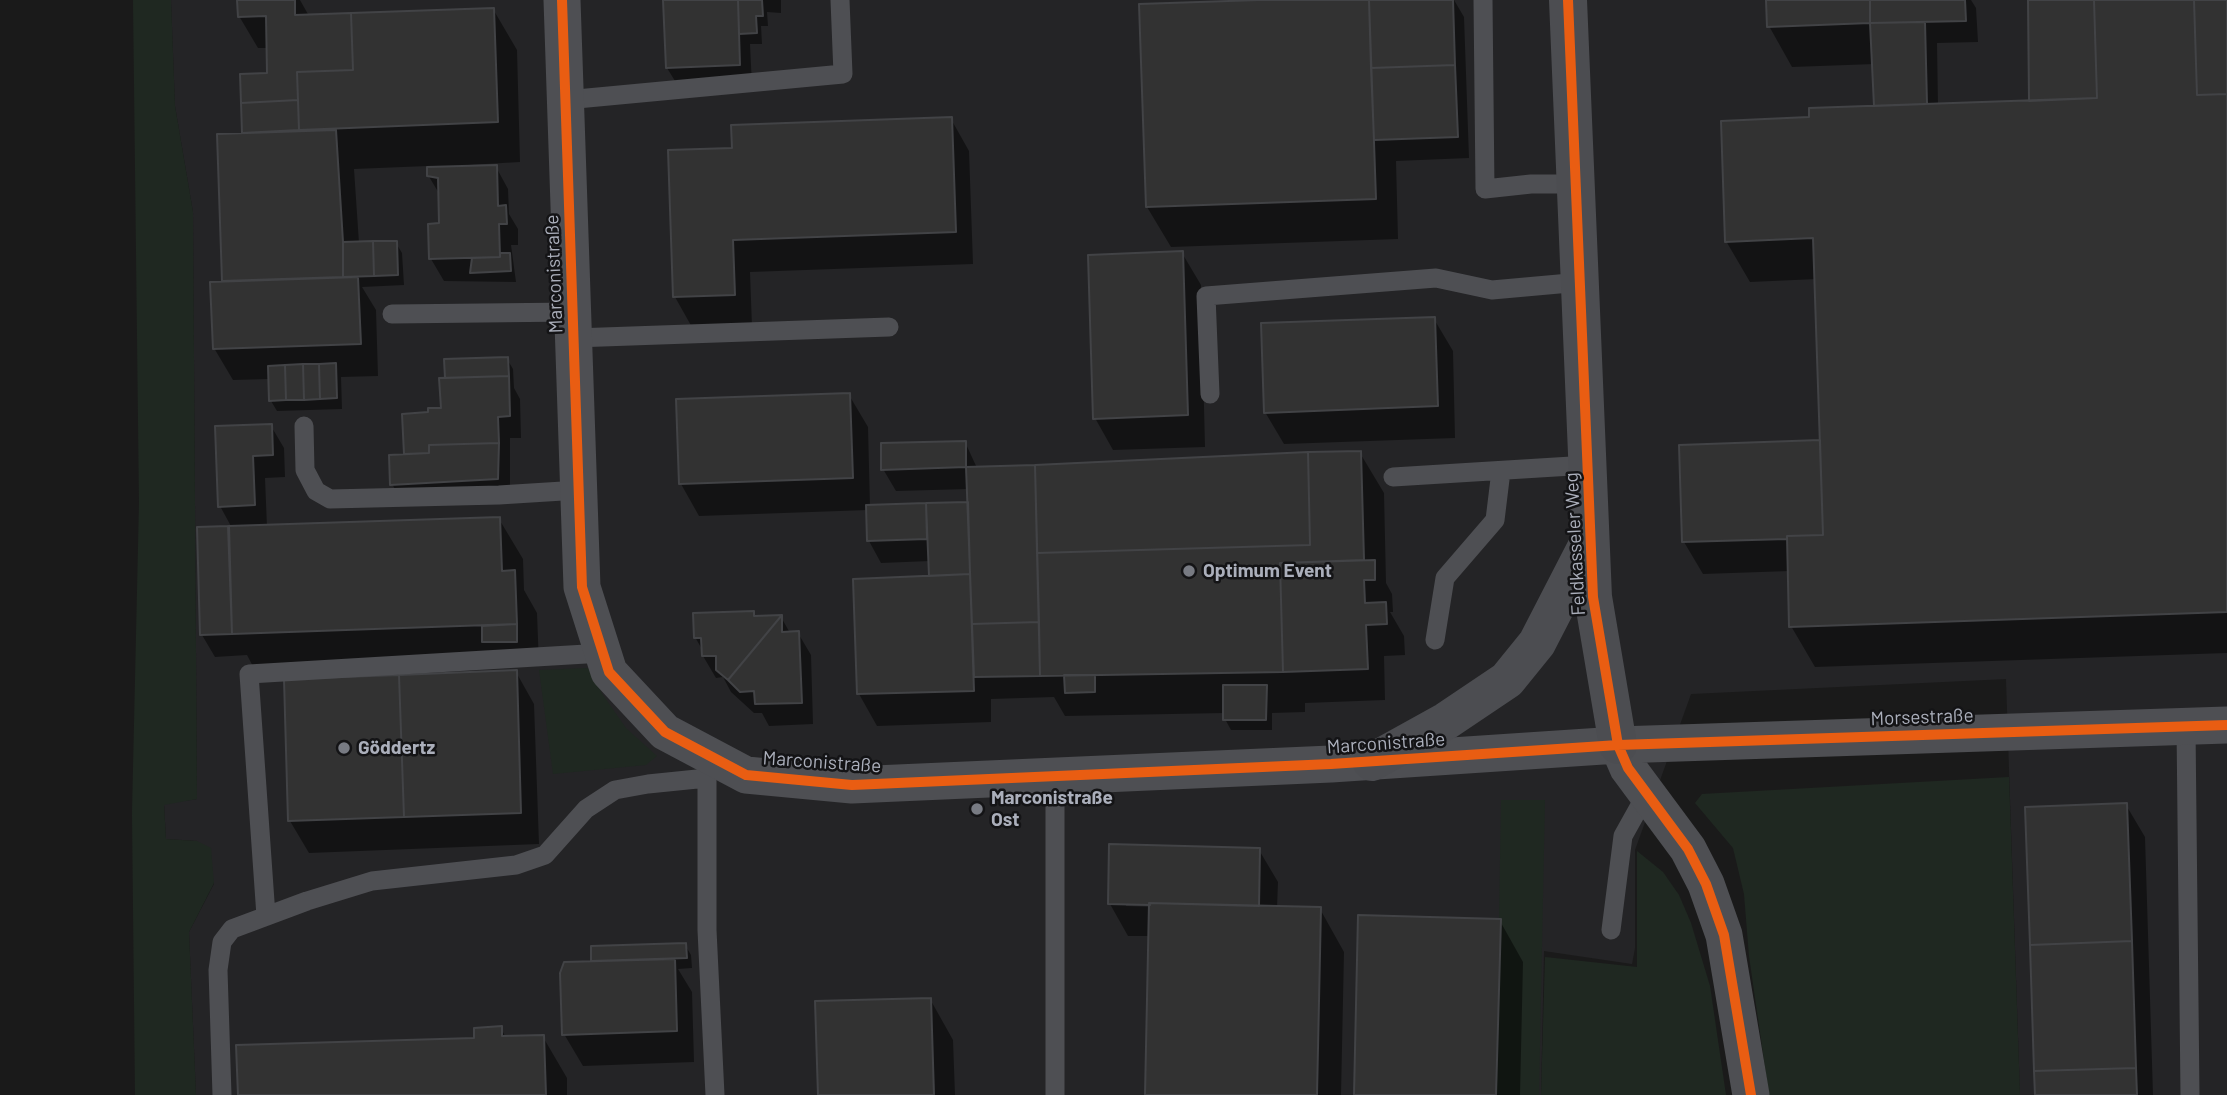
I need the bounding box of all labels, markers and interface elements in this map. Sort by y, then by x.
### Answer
street label: Marconistraße [541,214,567,334]
street label: Feldkasseler Weg [1560,472,1590,616]
place label: Optimum Event [1203,560,1332,582]
marker: Optimum Event [1181,563,1197,579]
street label: Morsestraße [1870,704,1974,730]
street label: Marconistraße [1326,727,1446,759]
place label: Göddertz [358,737,435,759]
marker: Göddertz [336,740,352,756]
street label: Marconistraße [762,746,882,778]
place label: Marconistraße Ost [991,787,1113,831]
marker: Marconistraße Ost [969,801,985,817]

